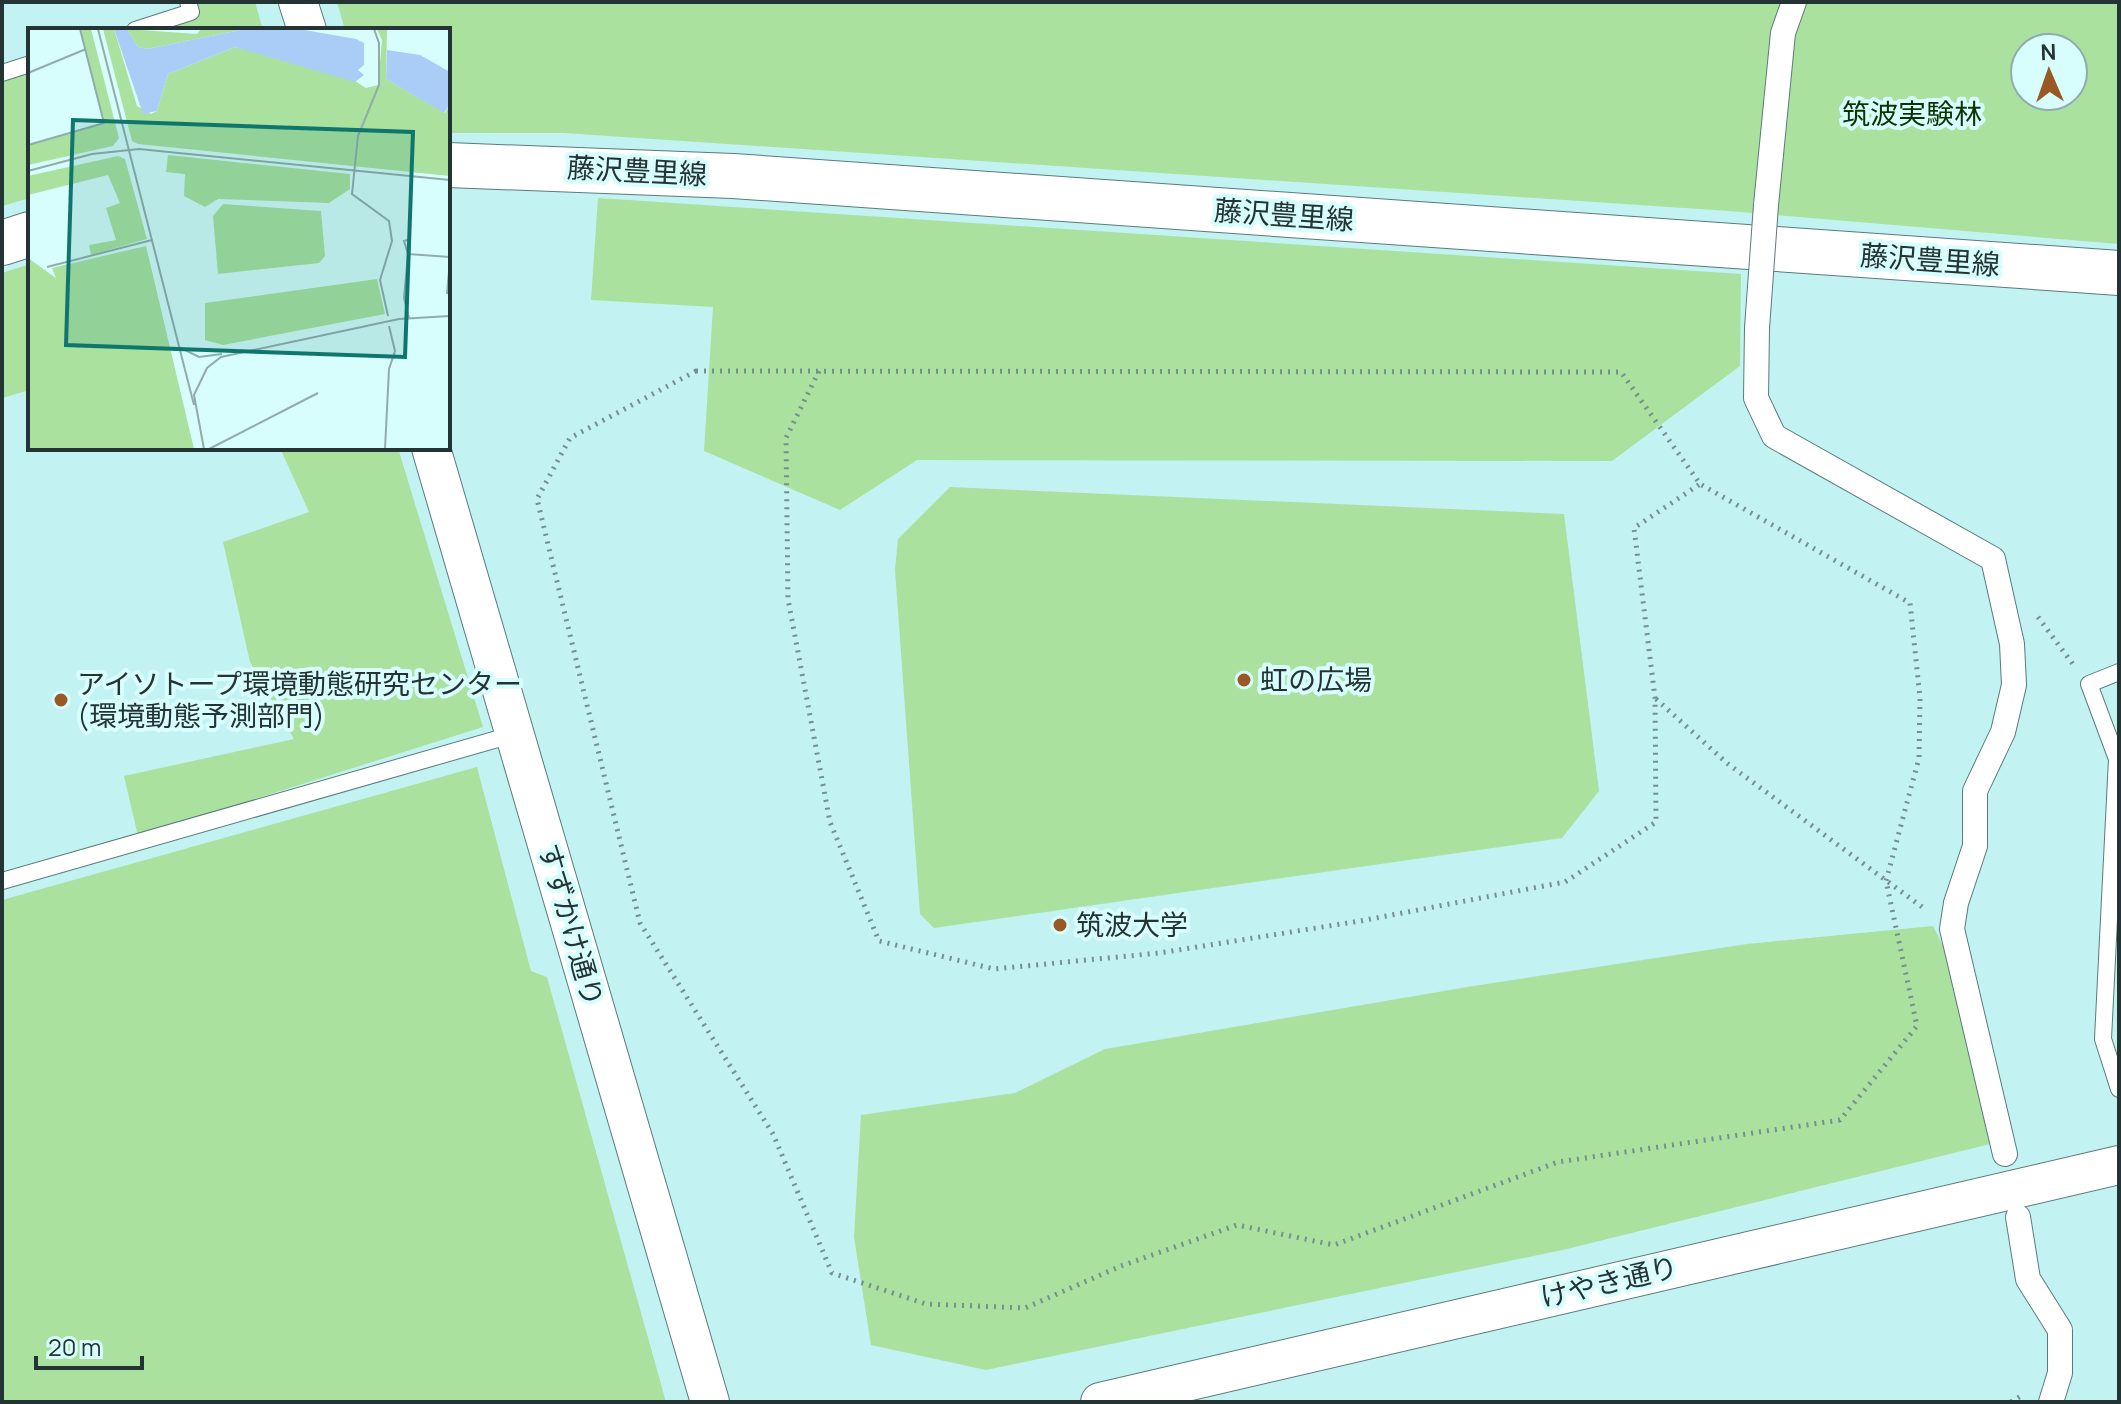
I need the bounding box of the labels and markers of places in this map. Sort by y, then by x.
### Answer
place label: 虹の広場 [1260,660,1372,698]
place label: アイソトープ環境動態研究センター (環境動態予測部門) [77,664,522,734]
marker: 虹の広場 [1235,671,1253,689]
marker: アイソトープ環境動態研究センター (環境動態予測部門) [52,691,70,709]
place label: 筑波大学 [1076,905,1188,943]
marker: 筑波大学 [1051,916,1069,934]

